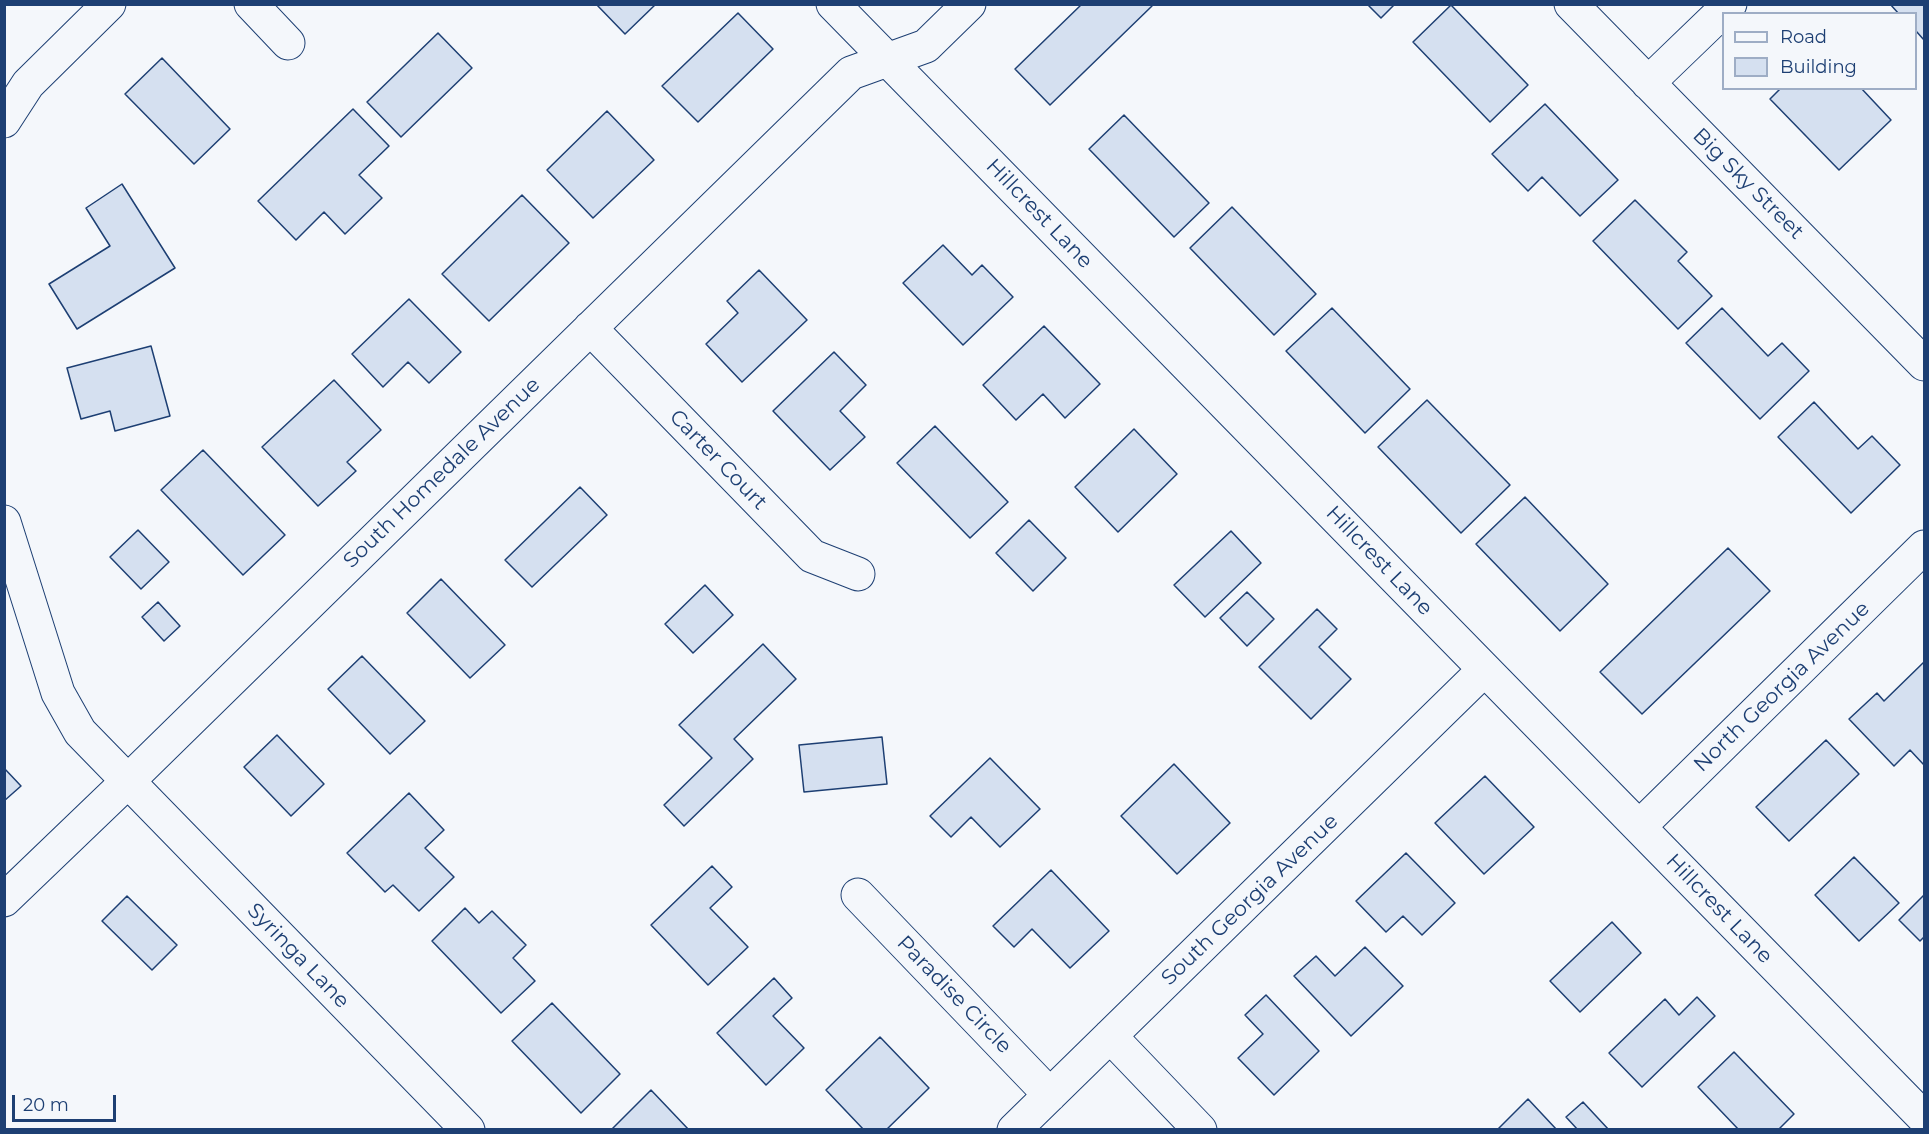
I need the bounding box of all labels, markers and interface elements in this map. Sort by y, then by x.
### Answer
legend [1722,12,1917,90]
text: Road [1780,26,1827,48]
text: Building [1780,56,1857,78]
street label: Big Sky Street [1687,123,1809,245]
street label: Hillcrest Lane [980,154,1098,274]
street label: South Homedale Avenue [339,372,545,574]
street label: Carter Court [664,405,772,515]
street label: Hillcrest Lane [1320,501,1438,621]
street label: North Georgia Avenue [1689,596,1875,778]
street label: South Georgia Avenue [1156,809,1344,991]
street label: Hillcrest Lane [1660,849,1778,969]
street label: Syringa Lane [242,898,354,1014]
street label: Paradise Circle [891,931,1017,1059]
scale bar [15,1083,118,1121]
text: 20 m [23,1094,69,1116]

